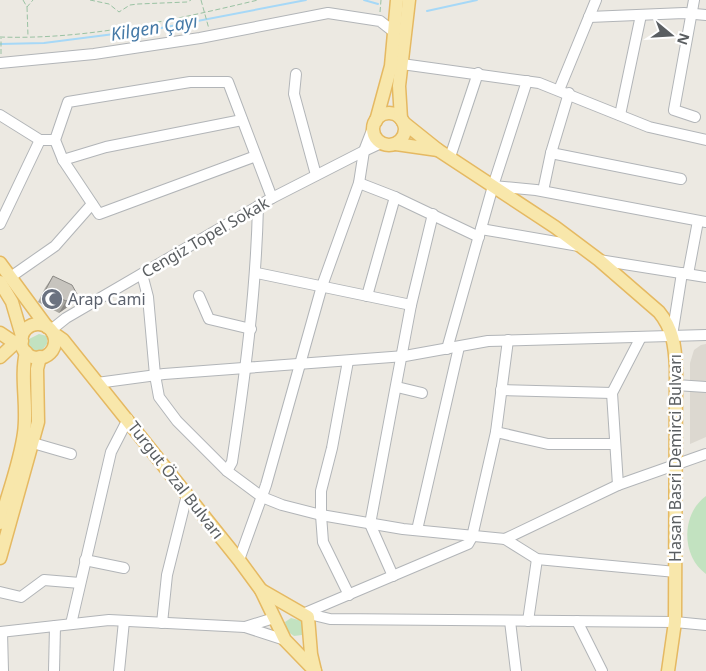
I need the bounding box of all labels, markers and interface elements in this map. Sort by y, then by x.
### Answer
water label: Kilgen Çayı [109,8,200,46]
north arrow [646,10,696,60]
text: N [673,31,695,48]
street label: Cengiz Topel Sokak [137,191,273,282]
mosque icon: Arap Cami [40,287,64,311]
place label: Arap Cami [68,288,146,310]
street label: Hasan Basri Demirci Bulvarı [664,354,686,562]
street label: Turgut Özal Bulvarı [123,417,229,543]

